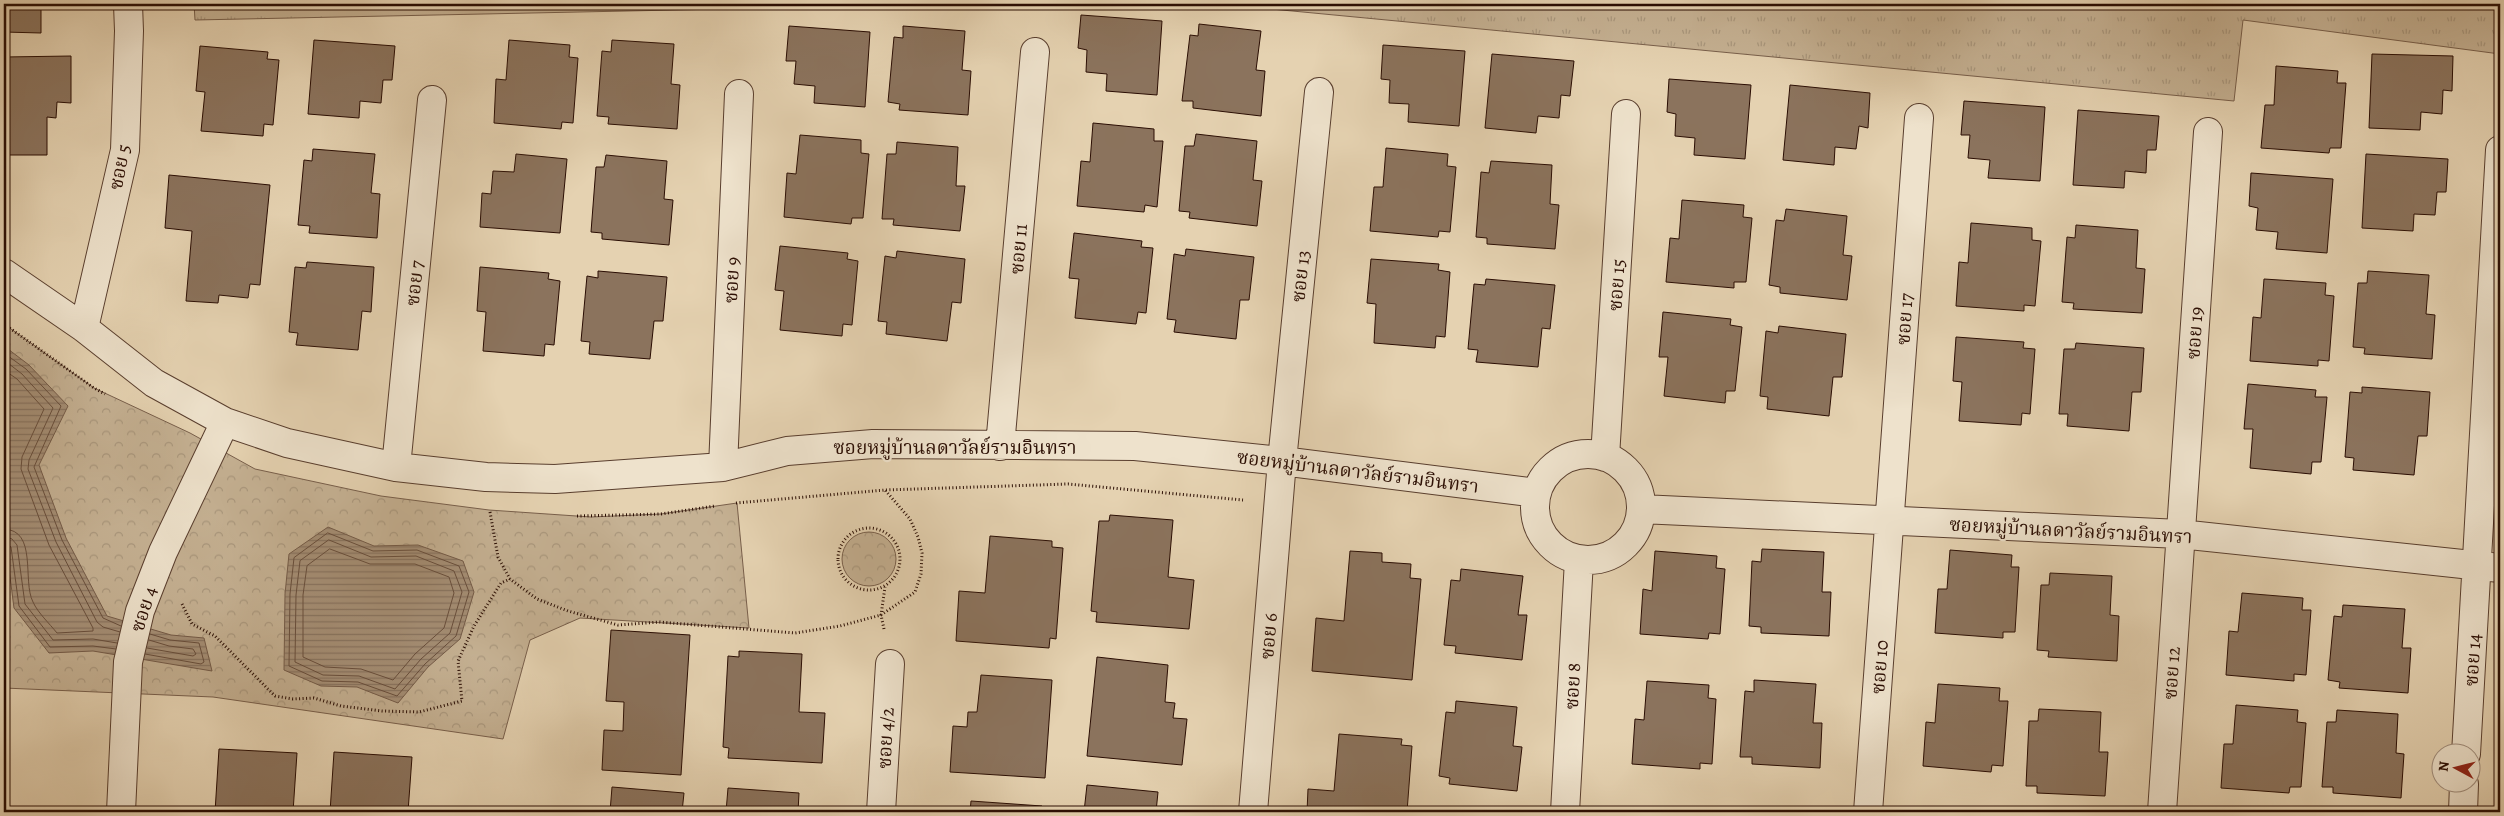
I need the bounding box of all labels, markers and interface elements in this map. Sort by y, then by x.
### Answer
street label: ซอย 5 [103,142,137,192]
street label: ซอย 11 [1004,222,1034,275]
street label: ซอย 13 [1285,249,1317,303]
street label: ซอย 9 [718,256,746,304]
street label: ซอย 15 [1602,258,1632,312]
street label: ซอย 7 [400,259,430,307]
street label: ซอย 17 [1890,292,1920,346]
street label: ซอย 19 [2180,306,2210,360]
street label: ซอยหมู่บ้านลดาวัลย์รามอินทรา [833,435,1077,461]
street label: ซอยหมู่บ้านลดาวัลย์รามอินทรา [1235,444,1480,500]
street label: ซอยหมู่บ้านลดาวัลย์รามอินทรา [1949,512,2193,550]
street label: ซอย 4 [124,583,164,635]
street label: ซอย 6 [1254,612,1284,660]
street label: ซอย 14 [2458,632,2488,687]
street label: ซอย 10 [1865,639,1895,695]
street label: ซอย 12 [2157,646,2187,701]
street label: ซอย 8 [1559,662,1587,710]
street label: ซอย 4/2 [871,707,901,769]
north arrow [2432,744,2482,794]
text: N [2434,760,2454,773]

